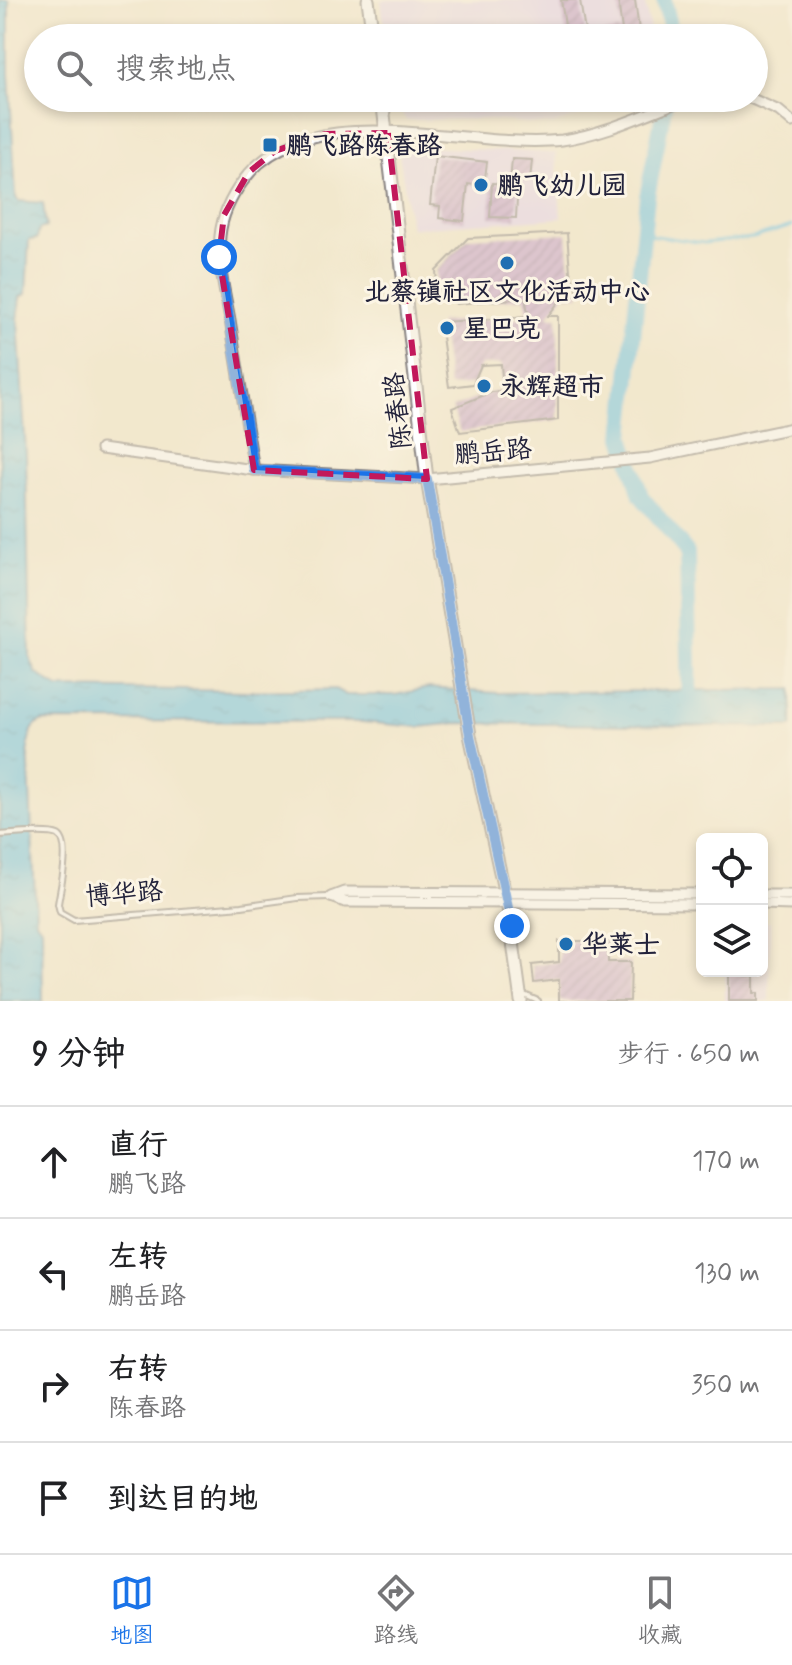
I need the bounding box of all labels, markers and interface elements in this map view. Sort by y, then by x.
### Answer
search box [24,24,768,112]
icon: search [52,46,96,90]
text: 搜索地点 [116,50,236,89]
place label: 鹏飞路陈春路 [286,130,442,164]
marker: 鹏飞路陈春路 [261,136,279,154]
place label: 鹏飞幼儿园 [497,170,627,204]
marker: 鹏飞幼儿园 [472,176,490,194]
route start [201,239,237,275]
marker: 北蔡镇社区文化活动中心 [498,254,516,272]
place label: 北蔡镇社区文化活动中心 [364,276,650,310]
place label: 星巴克 [463,313,541,347]
marker: 星巴克 [438,319,456,337]
street label: 陈春路 [378,370,420,451]
place label: 永辉超市 [500,371,604,405]
marker: 永辉超市 [475,377,493,395]
street label: 鹏岳路 [453,433,534,473]
map controls [696,833,768,977]
button: locate [696,833,768,905]
street label: 博华路 [84,875,165,915]
button: layers [696,905,768,977]
route end [494,908,530,944]
place label: 华莱士 [582,929,660,963]
marker: 华莱士 [557,935,575,953]
text: 9 分钟 [32,1032,126,1077]
text: 步行 · 650 m [617,1038,760,1072]
text: 直行 [108,1126,168,1165]
icon: ahead [32,1140,76,1184]
text: 170 m [692,1145,760,1179]
text: 鹏飞路 [108,1168,186,1202]
text: 左转 [108,1238,168,1277]
icon: left [32,1252,76,1296]
text: 130 m [694,1257,760,1291]
text: 鹏岳路 [108,1280,186,1314]
text: 右转 [108,1350,168,1389]
icon: right [32,1364,76,1408]
text: 350 m [691,1369,760,1403]
text: 陈春路 [108,1392,186,1426]
icon: arrive [32,1476,76,1520]
text: 到达目的地 [108,1480,258,1519]
tab: 地图 [110,1571,154,1650]
tab: 路线 [374,1571,418,1650]
tab: 收藏 [638,1571,682,1650]

